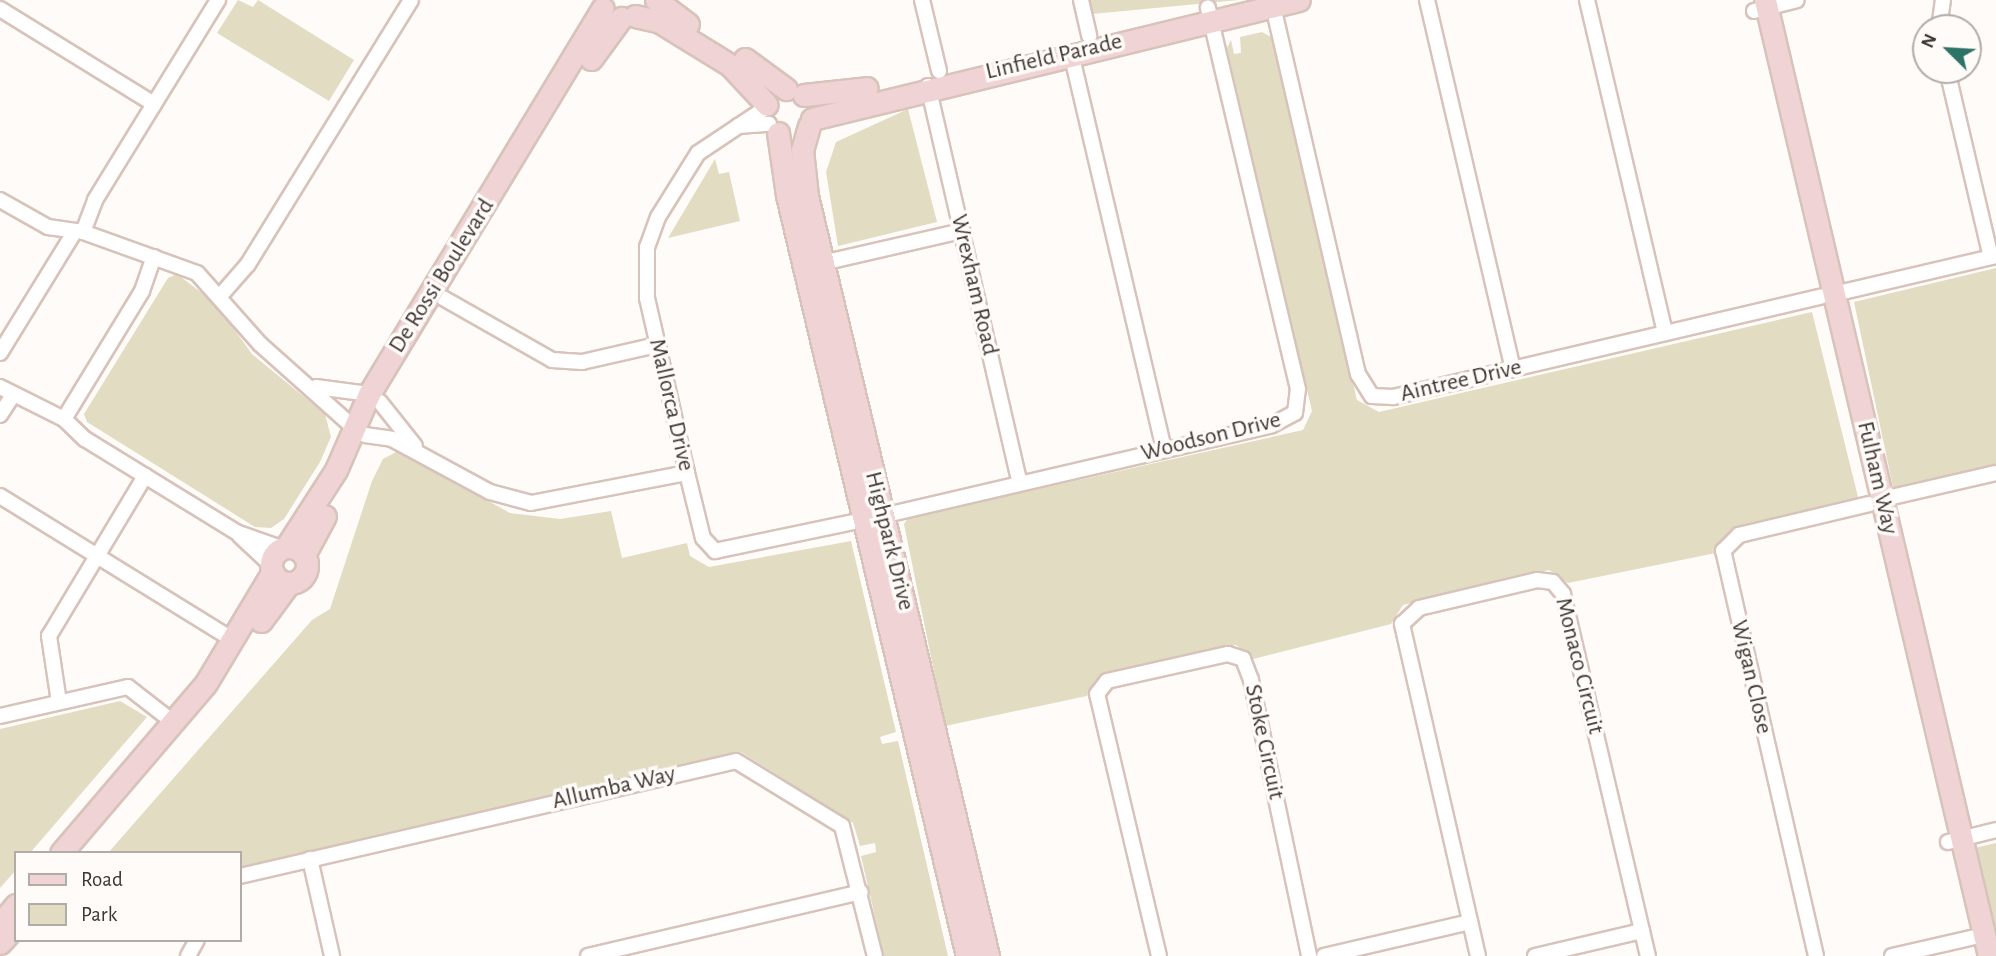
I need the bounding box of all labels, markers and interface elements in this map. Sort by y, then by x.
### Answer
north arrow [1912,14,1982,84]
street label: Linfield Parade [983,27,1125,87]
text: N [1918,31,1941,51]
street label: De Rossi Boulevard [383,193,501,359]
street label: Wrexham Road [944,212,1004,358]
street label: Mallorca Drive [642,336,700,474]
street label: Aintree Drive [1398,353,1524,409]
street label: Woodson Drive [1138,406,1284,468]
street label: Fulham Way [1850,419,1904,537]
street label: Highpark Drive [858,469,920,613]
street label: Monaco Circuit [1548,595,1610,737]
street label: Wigan Close [1724,617,1778,737]
street label: Stoke Circuit [1238,682,1290,802]
street label: Allumba Way [550,760,678,816]
legend [14,851,242,942]
text: Road [81,869,123,890]
text: Park [81,904,117,925]

